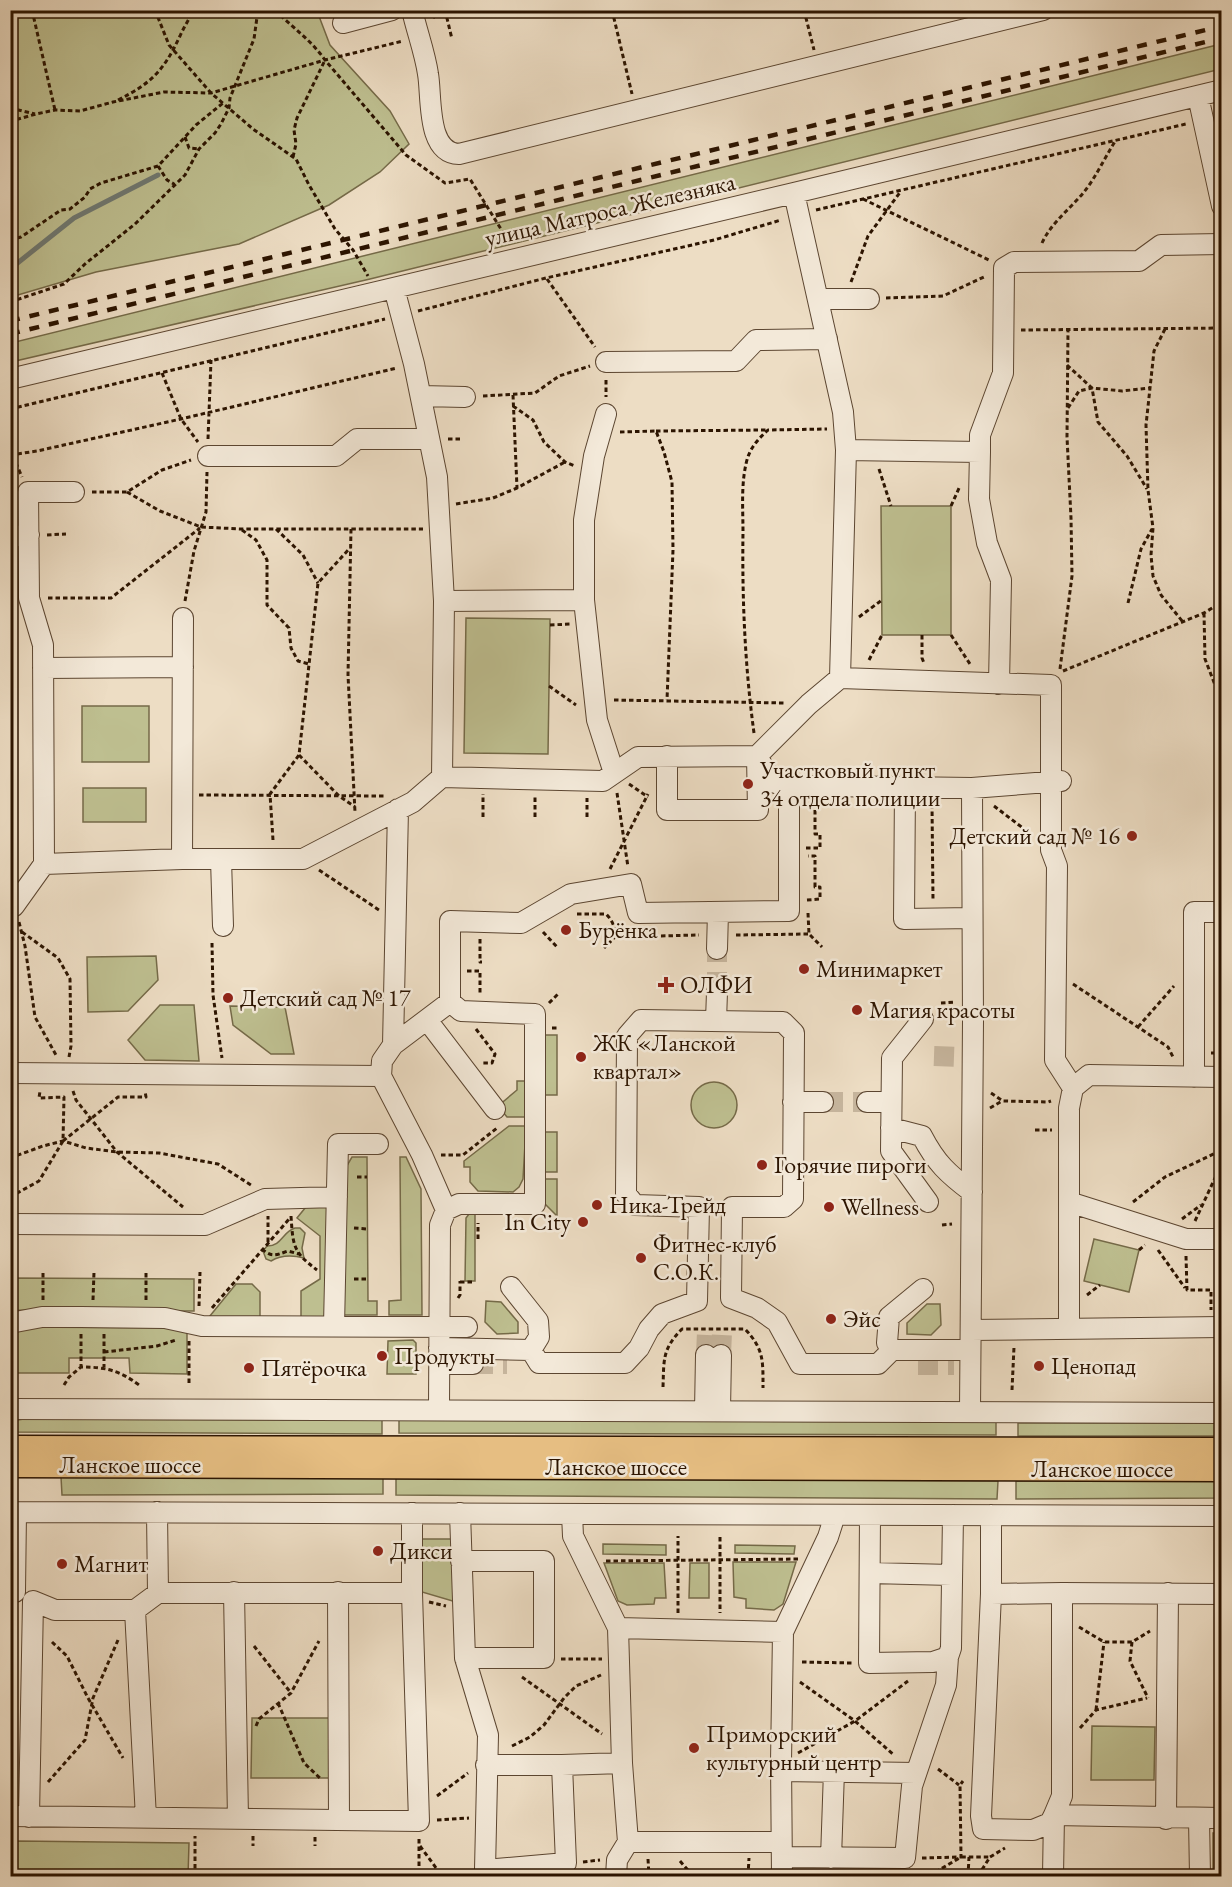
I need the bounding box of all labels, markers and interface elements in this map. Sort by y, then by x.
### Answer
street label: улица Матроса Железняка [482,166,738,253]
place label: Участковый пункт 34 отдела полиции [759,754,941,813]
marker: Участковый пункт 34 отдела полиции [741,777,755,791]
place label: Детский сад № 16 [950,820,1120,851]
marker: Детский сад № 16 [1125,829,1139,843]
place label: Бурёнка [578,914,658,945]
marker: Бурёнка [559,923,573,937]
place label: Минимаркет [816,953,943,984]
marker: Минимаркет [797,962,811,976]
place label: ОЛФИ [680,969,752,1000]
marker: ОЛФИ [657,976,675,994]
place label: Детский сад № 17 [240,982,411,1013]
marker: Детский сад № 17 [221,991,235,1005]
place label: Магия красоты [869,994,1015,1025]
marker: Магия красоты [850,1003,864,1017]
place label: ЖК «Ланской квартал» [592,1027,736,1086]
marker: ЖК «Ланской квартал» [574,1050,588,1064]
place label: Горячие пироги [774,1149,927,1180]
marker: Горячие пироги [755,1158,769,1172]
place label: Ника-Трейд [609,1189,726,1220]
place label: Wellness [841,1191,919,1222]
marker: Ника-Трейд [590,1198,604,1212]
marker: Wellness [822,1200,836,1214]
place label: In City [504,1206,571,1237]
marker: In City [576,1215,590,1229]
place label: Фитнес-клуб С.О.К. [653,1228,777,1287]
marker: Фитнес-клуб С.О.К. [634,1251,648,1265]
place label: Эйс [843,1303,881,1334]
marker: Эйс [824,1312,838,1326]
place label: Продукты [394,1340,495,1371]
marker: Продукты [375,1349,389,1363]
place label: Ценопад [1051,1350,1136,1381]
place label: Пятёрочка [261,1352,367,1383]
marker: Ценопад [1032,1359,1046,1373]
marker: Пятёрочка [242,1361,256,1375]
street label: Ланское шоссе [59,1449,201,1480]
street label: Ланское шоссе [545,1451,687,1482]
street label: Ланское шоссе [1031,1453,1173,1484]
place label: Дикси [390,1535,453,1566]
marker: Дикси [371,1544,385,1558]
place label: Магнит [74,1548,148,1579]
marker: Магнит [55,1557,69,1571]
place label: Приморский культурный центр [706,1718,882,1777]
marker: Приморский культурный центр [687,1741,701,1755]

